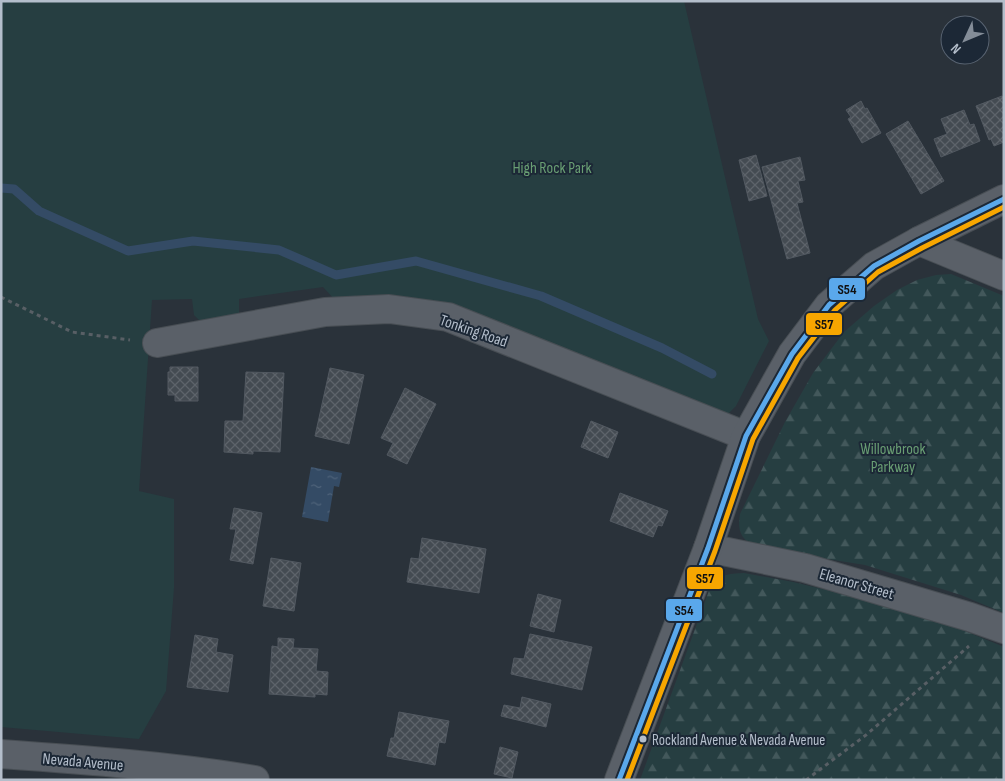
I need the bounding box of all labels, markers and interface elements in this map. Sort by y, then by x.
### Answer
north arrow [940,15,990,65]
text: N [947,40,965,57]
park label: High Rock Park [512,159,592,178]
line badge: S54 [828,277,866,301]
text: S54 [838,281,857,298]
street label: Tonking Road [437,311,510,352]
line badge: S57 [805,312,843,336]
text: S57 [815,316,834,333]
park label: Willowbrook Parkway [860,440,926,477]
street label: Eleanor Street [817,565,896,604]
line badge: S57 [686,566,724,590]
text: S57 [696,570,715,587]
line badge: S54 [665,598,703,622]
text: S54 [675,602,694,619]
place label: Rockland Avenue & Nevada Avenue [652,731,825,750]
marker: Rockland Avenue & Nevada Avenue [638,734,648,744]
street label: Nevada Avenue [42,749,124,775]

